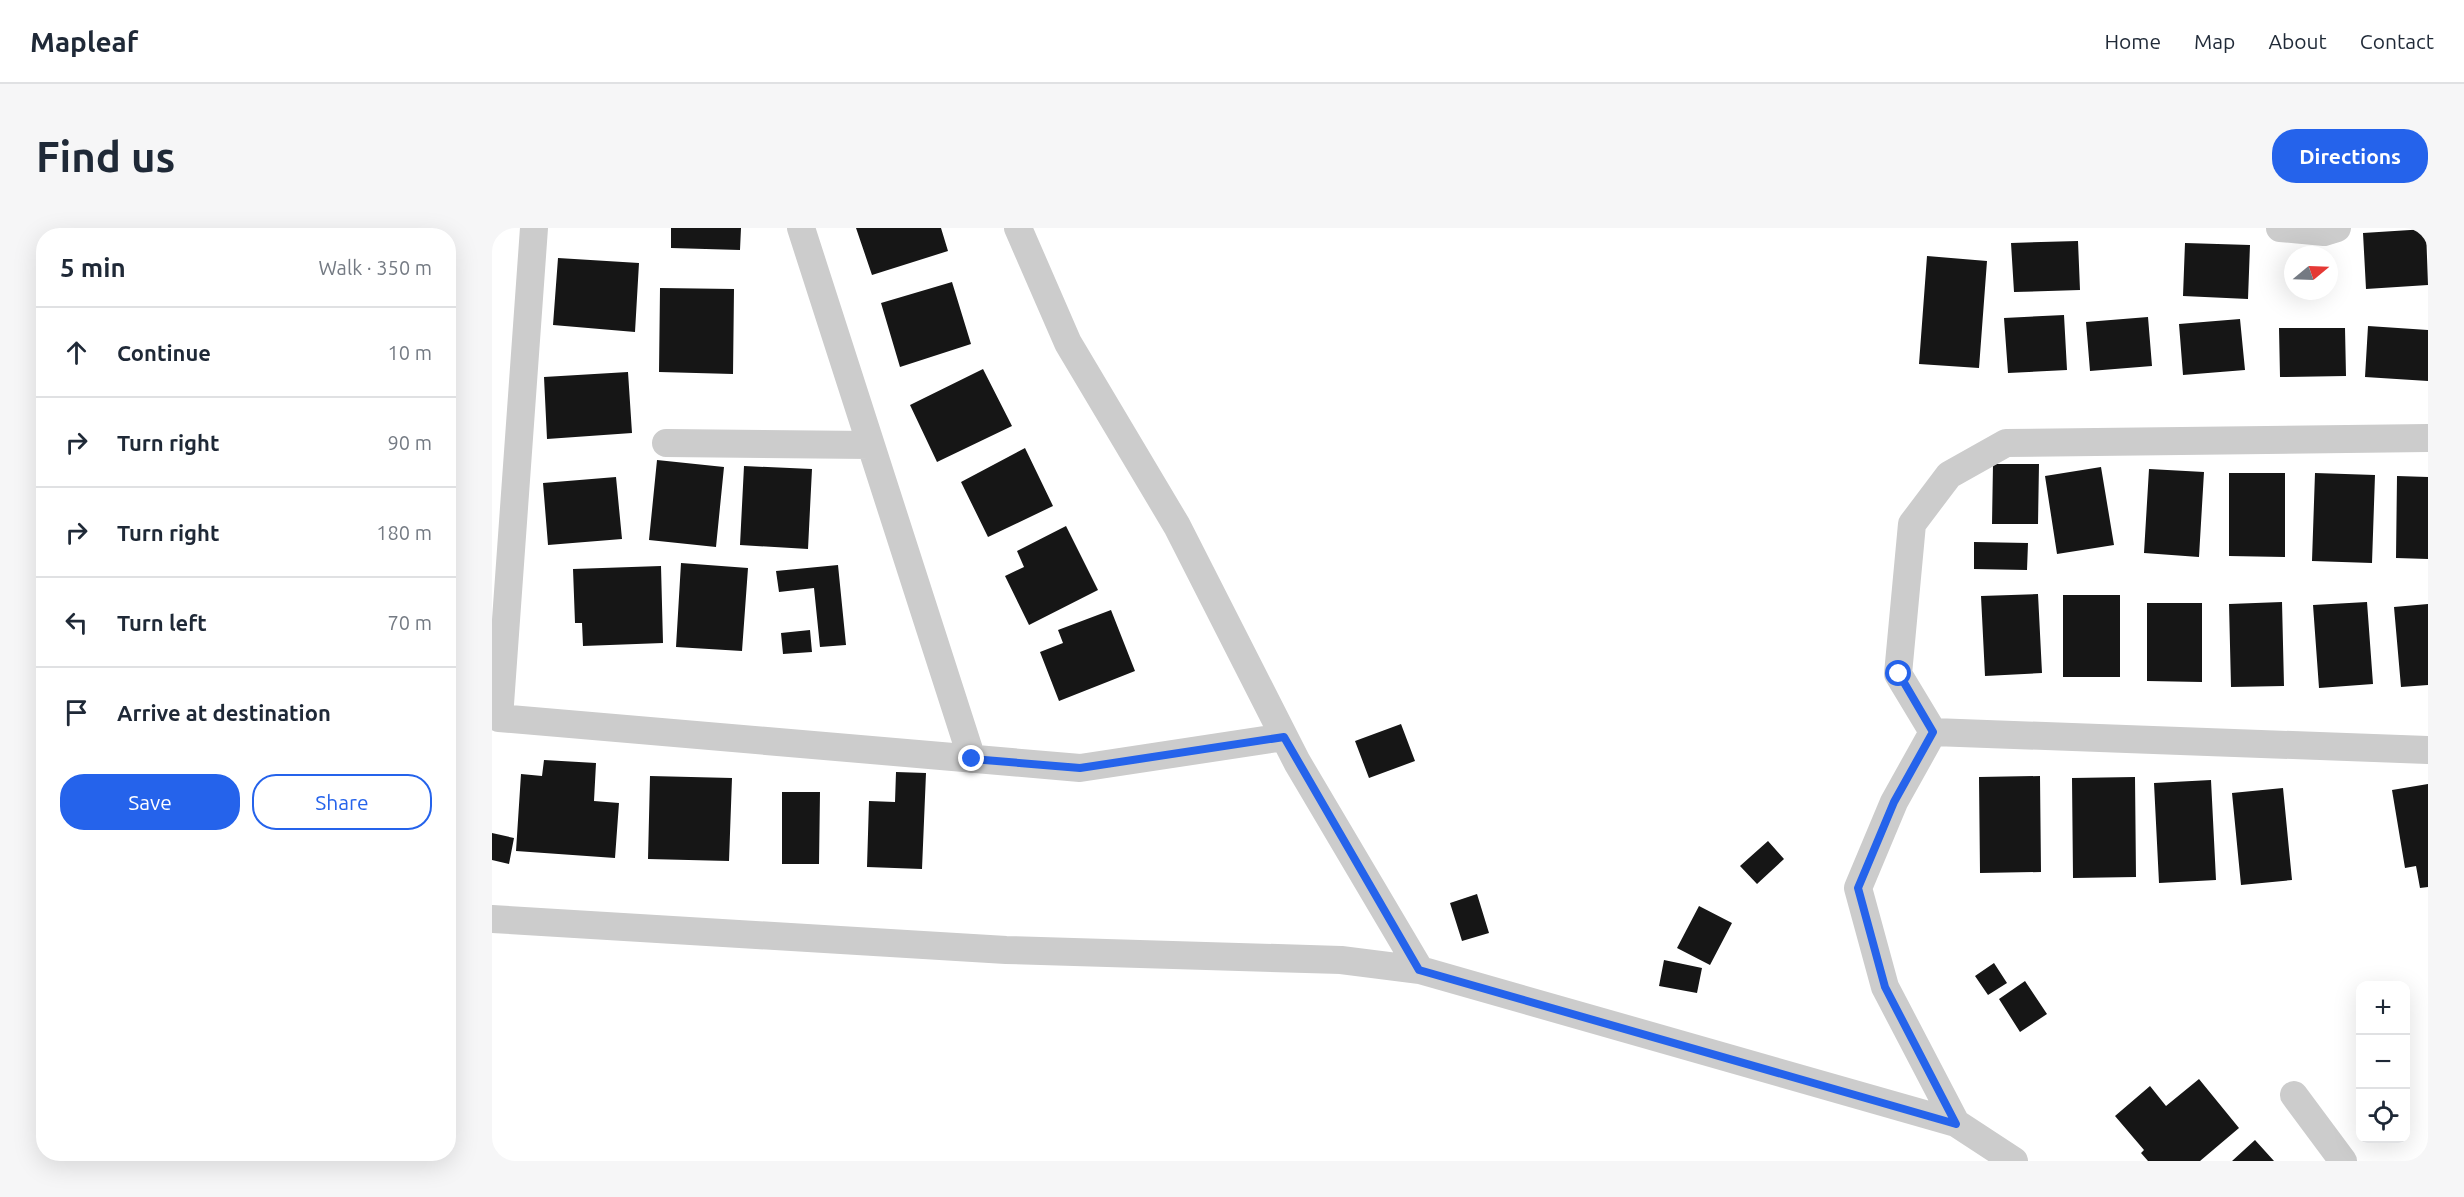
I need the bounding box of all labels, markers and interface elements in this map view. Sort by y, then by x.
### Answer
text: Mapleaf [30,26,138,57]
text: Home [2104,29,2161,53]
text: Map [2194,29,2235,53]
text: About [2268,29,2327,53]
text: Contact [2360,29,2434,53]
button: Directions [2272,129,2428,183]
text: Find us [36,133,175,180]
north arrow [2284,246,2338,300]
text: 5 min [60,253,126,282]
text: Walk · 350 m [319,256,432,279]
icon: ahead [60,336,93,369]
text: Continue [117,340,211,365]
text: 10 m [388,341,432,364]
icon: right [60,426,93,459]
text: Turn right [117,430,219,455]
text: 90 m [388,431,432,454]
icon: right [60,516,93,549]
text: Turn right [117,520,219,545]
text: 180 m [376,521,432,544]
icon: left [60,606,93,639]
text: Turn left [117,610,207,635]
text: 70 m [388,611,432,634]
route start [1885,660,1911,686]
icon: arrive [60,696,93,729]
text: Arrive at destination [117,700,331,725]
route end [958,745,984,771]
button: Save [60,774,240,830]
button: Share [252,774,432,830]
map controls [2356,981,2410,1143]
button: + [2356,981,2410,1035]
button: − [2356,1035,2410,1089]
button: locate [2356,1089,2410,1143]

